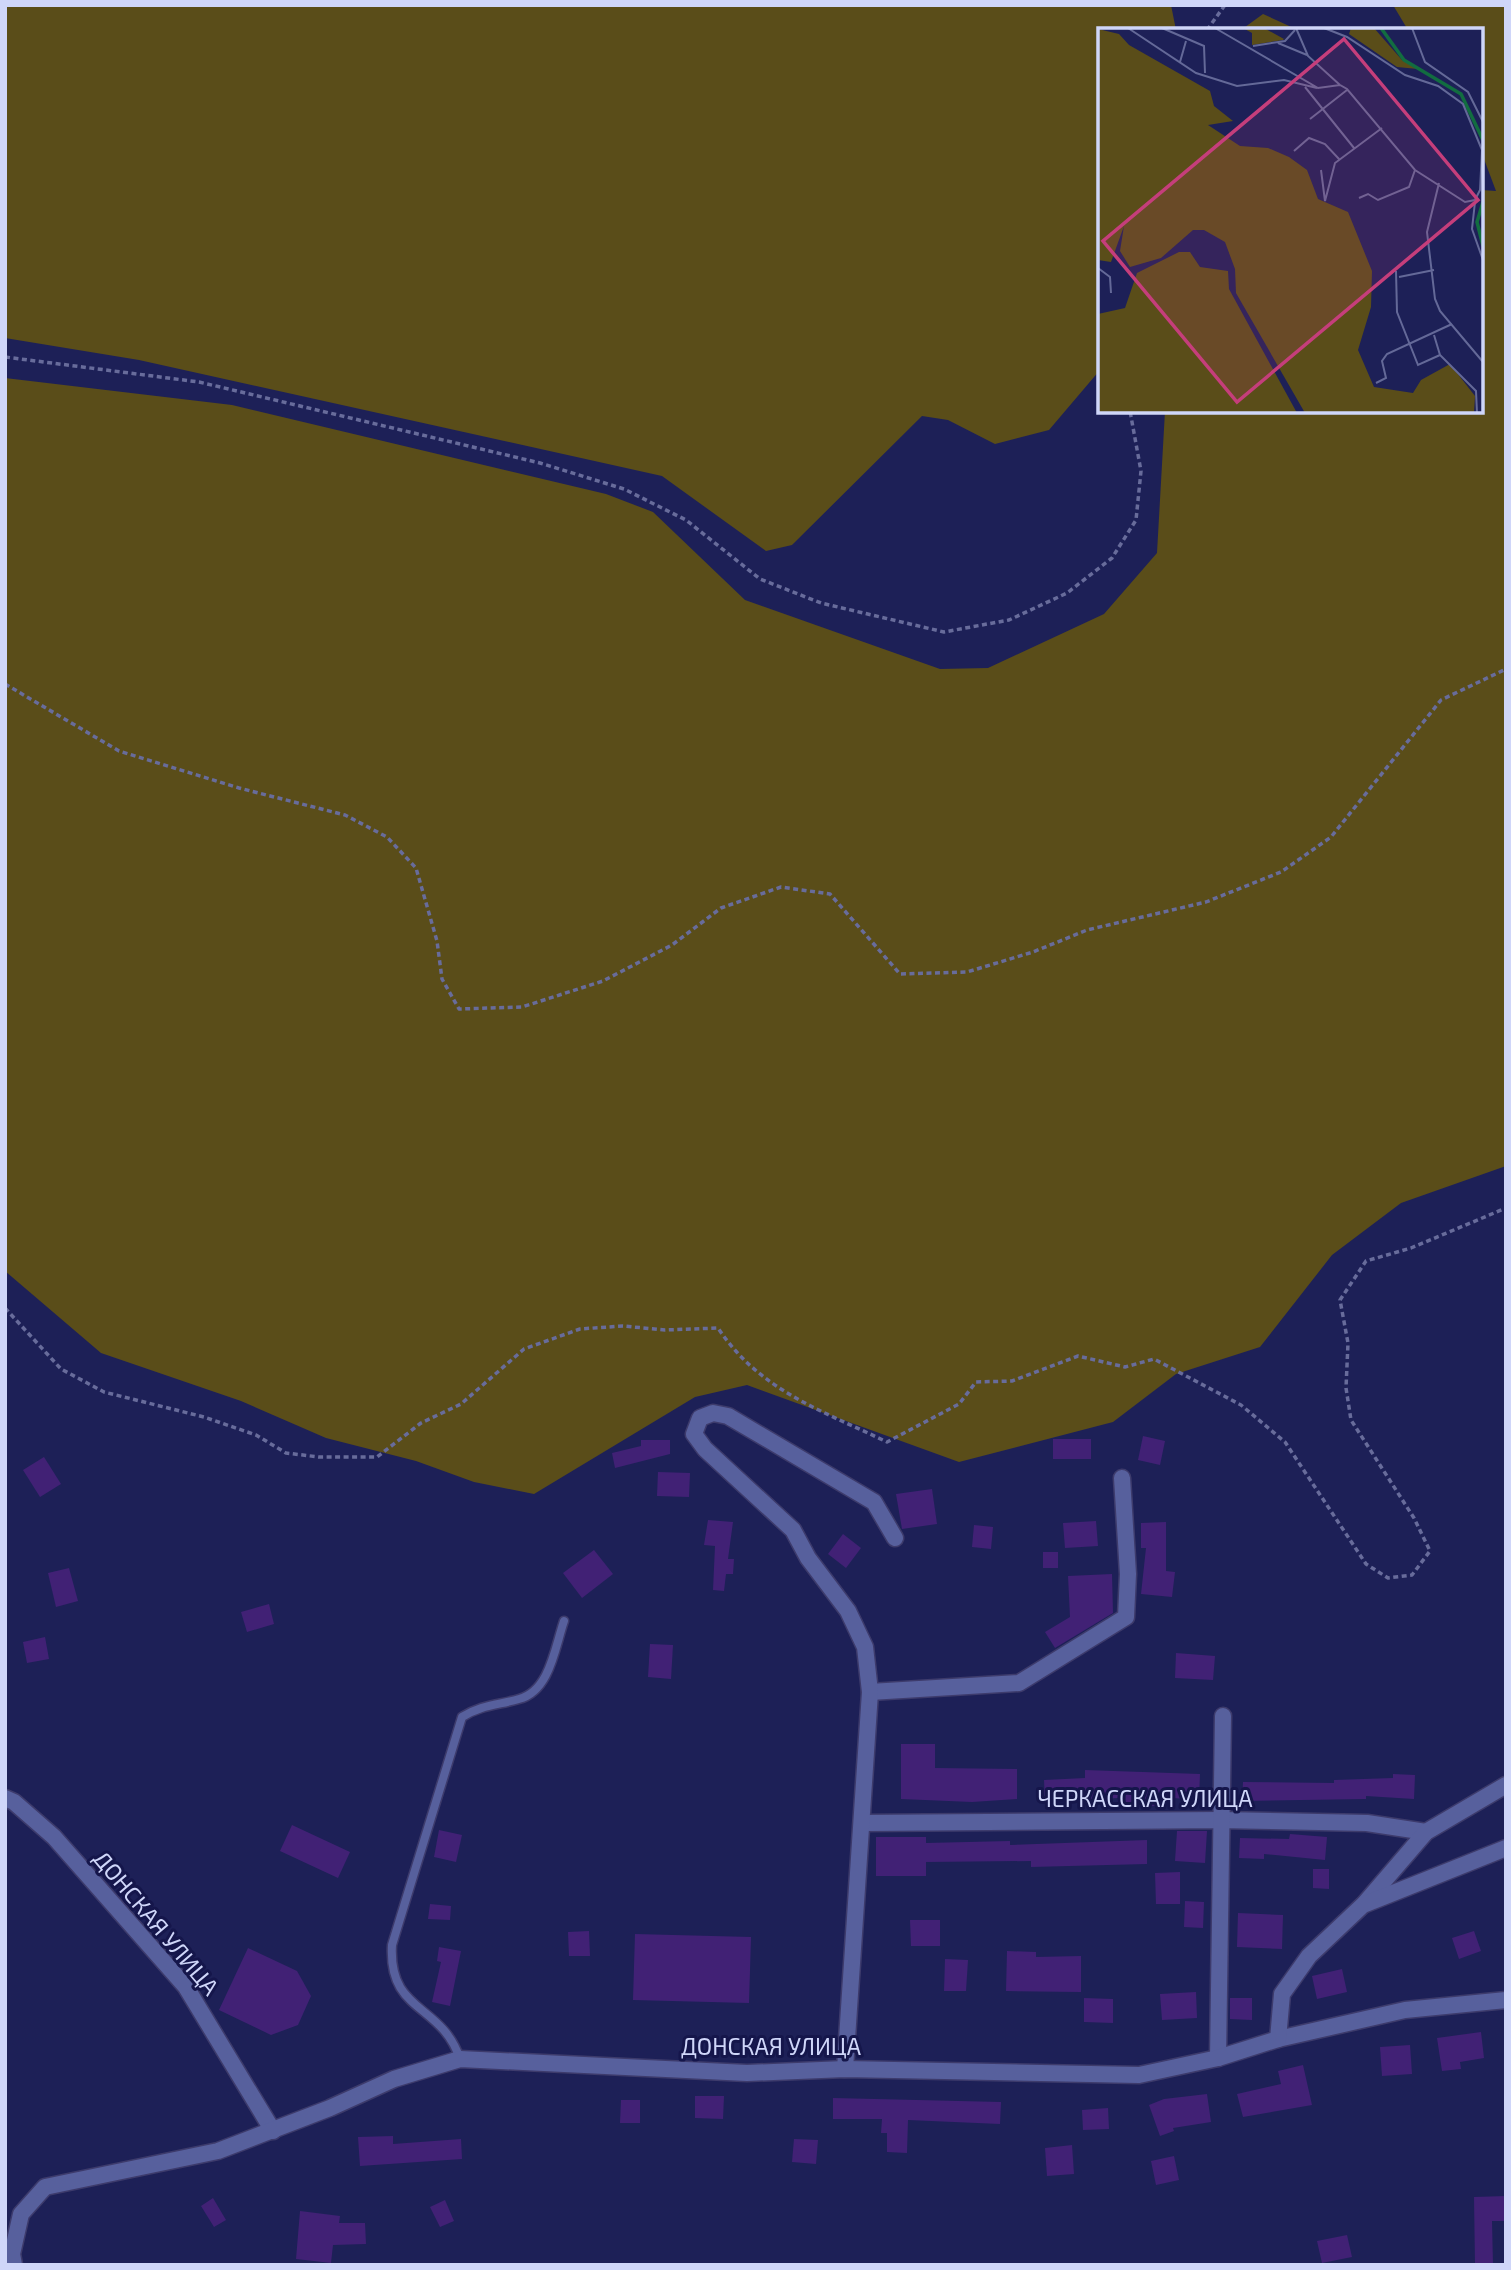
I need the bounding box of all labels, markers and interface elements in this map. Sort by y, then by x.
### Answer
inset map [1098,28,1483,413]
street label: ЧЕРКАССКАЯ УЛИЦА [1037,1784,1253,1812]
street label: ДОНСКАЯ УЛИЦА [88,1844,226,2001]
street label: ДОНСКАЯ УЛИЦА [681,2032,862,2060]

